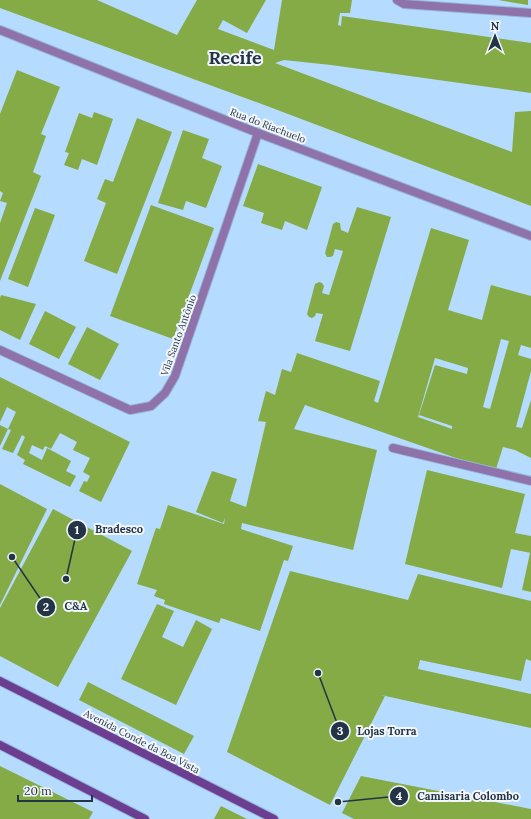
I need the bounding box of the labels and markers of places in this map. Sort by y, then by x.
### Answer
callout: Bradesco [67,518,151,541]
callout: C&A [36,595,95,618]
callout: Lojas Torra [330,720,425,743]
callout: Camisaria Colombo [389,785,527,808]

